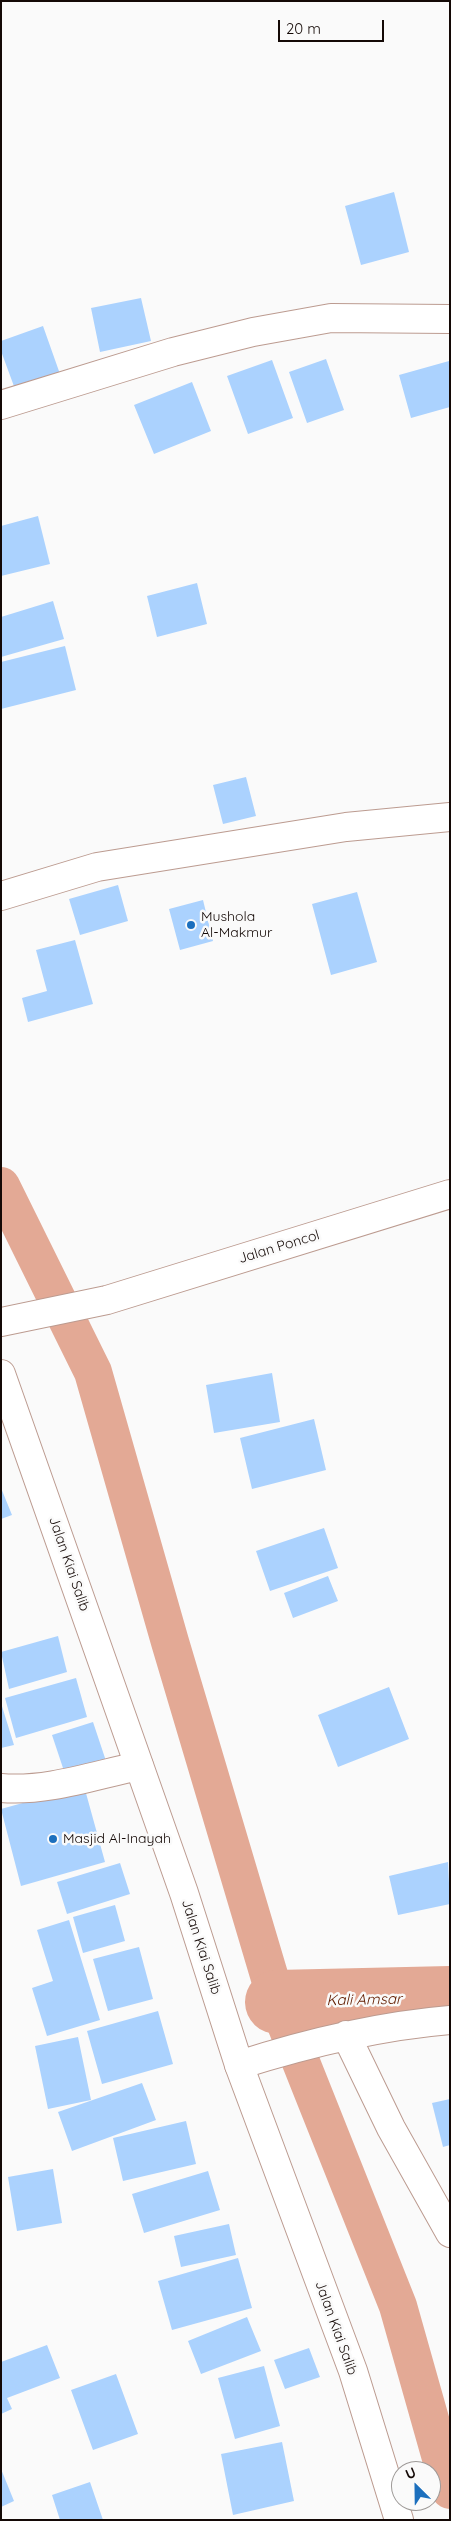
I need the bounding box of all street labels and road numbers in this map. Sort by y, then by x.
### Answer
street label: Jalan Poncol [236,1227,322,1267]
street label: Jalan Kiai Salib [45,1515,93,1613]
street label: Jalan Kiai Salib [178,1897,224,1997]
street label: Jalan Kiai Salib [311,2279,361,2377]

